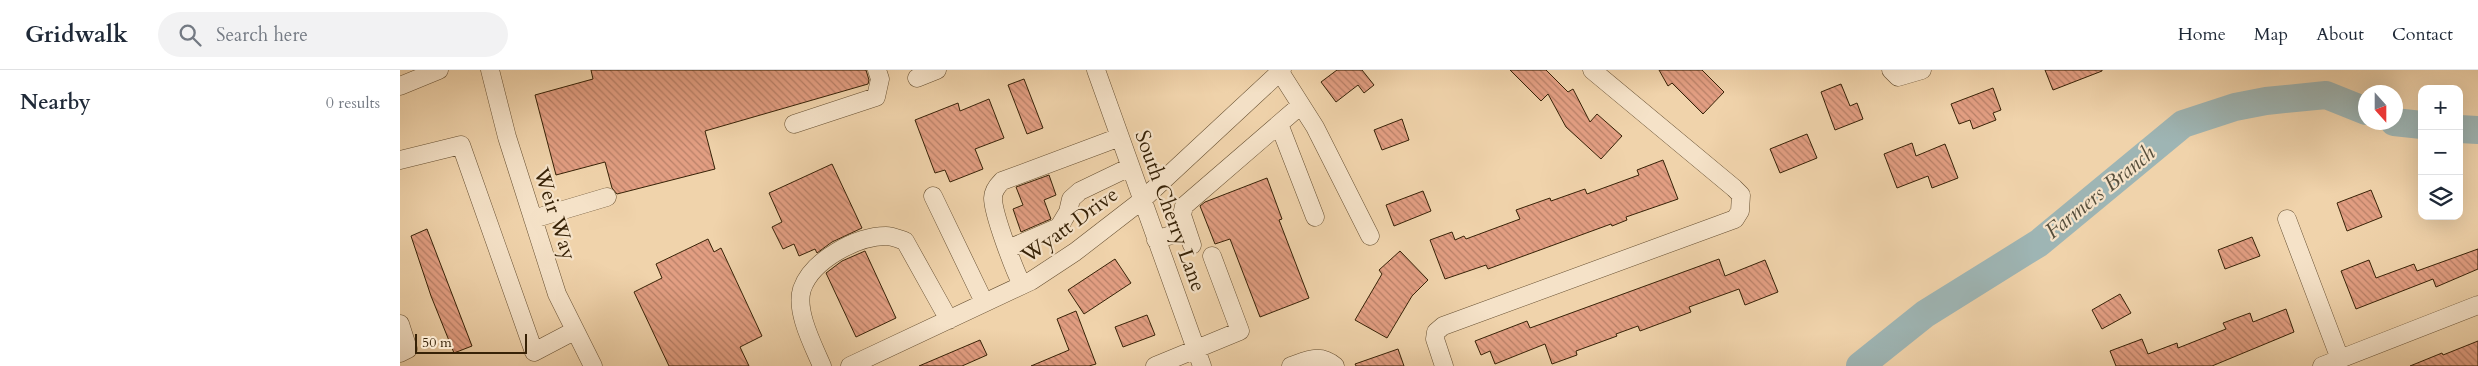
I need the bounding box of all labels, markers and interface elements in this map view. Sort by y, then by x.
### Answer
search box [158,12,508,57]
text: Gridwalk [25,18,128,51]
icon: search [176,21,204,49]
text: Search here [216,22,308,48]
text: Home [2178,22,2226,47]
text: Map [2254,22,2288,47]
text: About [2316,22,2364,47]
text: Contact [2392,22,2453,47]
north arrow [2358,85,2403,130]
map controls [2418,85,2463,220]
button: + [2418,85,2463,130]
text: Nearby [20,88,91,117]
text: 0 results [326,92,380,114]
street label: South Cherry Lane [1127,126,1213,296]
button: − [2418,130,2463,175]
water label: Farmers Branch [2039,138,2162,246]
street label: Weir Way [526,163,584,264]
button: layers [2418,175,2463,220]
street label: Wyatt Drive [1015,180,1124,271]
scale bar [415,331,528,354]
text: 50 m [422,333,452,352]

